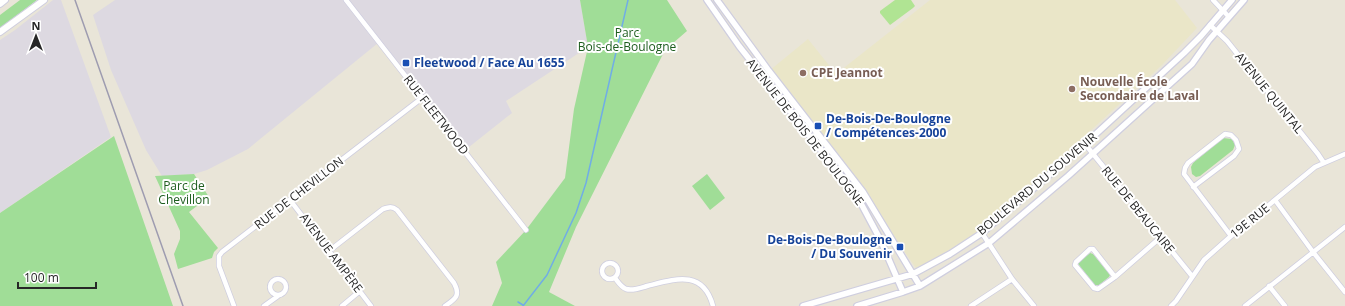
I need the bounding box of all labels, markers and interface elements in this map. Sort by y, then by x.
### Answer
north arrow [16,16,56,56]
text: N [32,18,40,33]
park label: Parc Bois-de-Boulogne [578,24,677,55]
street label: AVENUE QUINTAL [1231,49,1307,137]
place label: Fleetwood / Face Au 1655 [414,54,565,71]
street label: AVENUE DE BOIS DE BOULOGNE [743,55,868,209]
marker: Fleetwood / Face Au 1655 [401,58,411,68]
place label: CPE Jeannot [811,64,883,81]
marker: CPE Jeannot [798,68,808,78]
street label: RUE FLEETWOOD [400,71,473,158]
place label: Nouvelle École Secondaire de Laval [1080,73,1199,104]
marker: Nouvelle École Secondaire de Laval [1067,84,1077,94]
place label: De-Bois-De-Boulogne / Compétences-2000 [826,110,951,141]
marker: De-Bois-De-Boulogne / Compétences-2000 [813,121,823,131]
street label: BOULEVARD DU SOUVENIR [973,128,1101,239]
street label: RUE DE CHEVILLON [251,152,347,233]
street label: RUE DE BEAUCAIRE [1098,162,1179,257]
park label: Parc de Chevillon [158,177,210,208]
street label: 19E RUE [1226,199,1273,242]
street label: AVENUE AMPÈRE [296,210,367,296]
place label: De-Bois-De-Boulogne / Du Souvenir [767,231,893,262]
marker: De-Bois-De-Boulogne / Du Souvenir [895,242,905,252]
scale bar [18,264,96,290]
text: 100 m [24,269,59,286]

